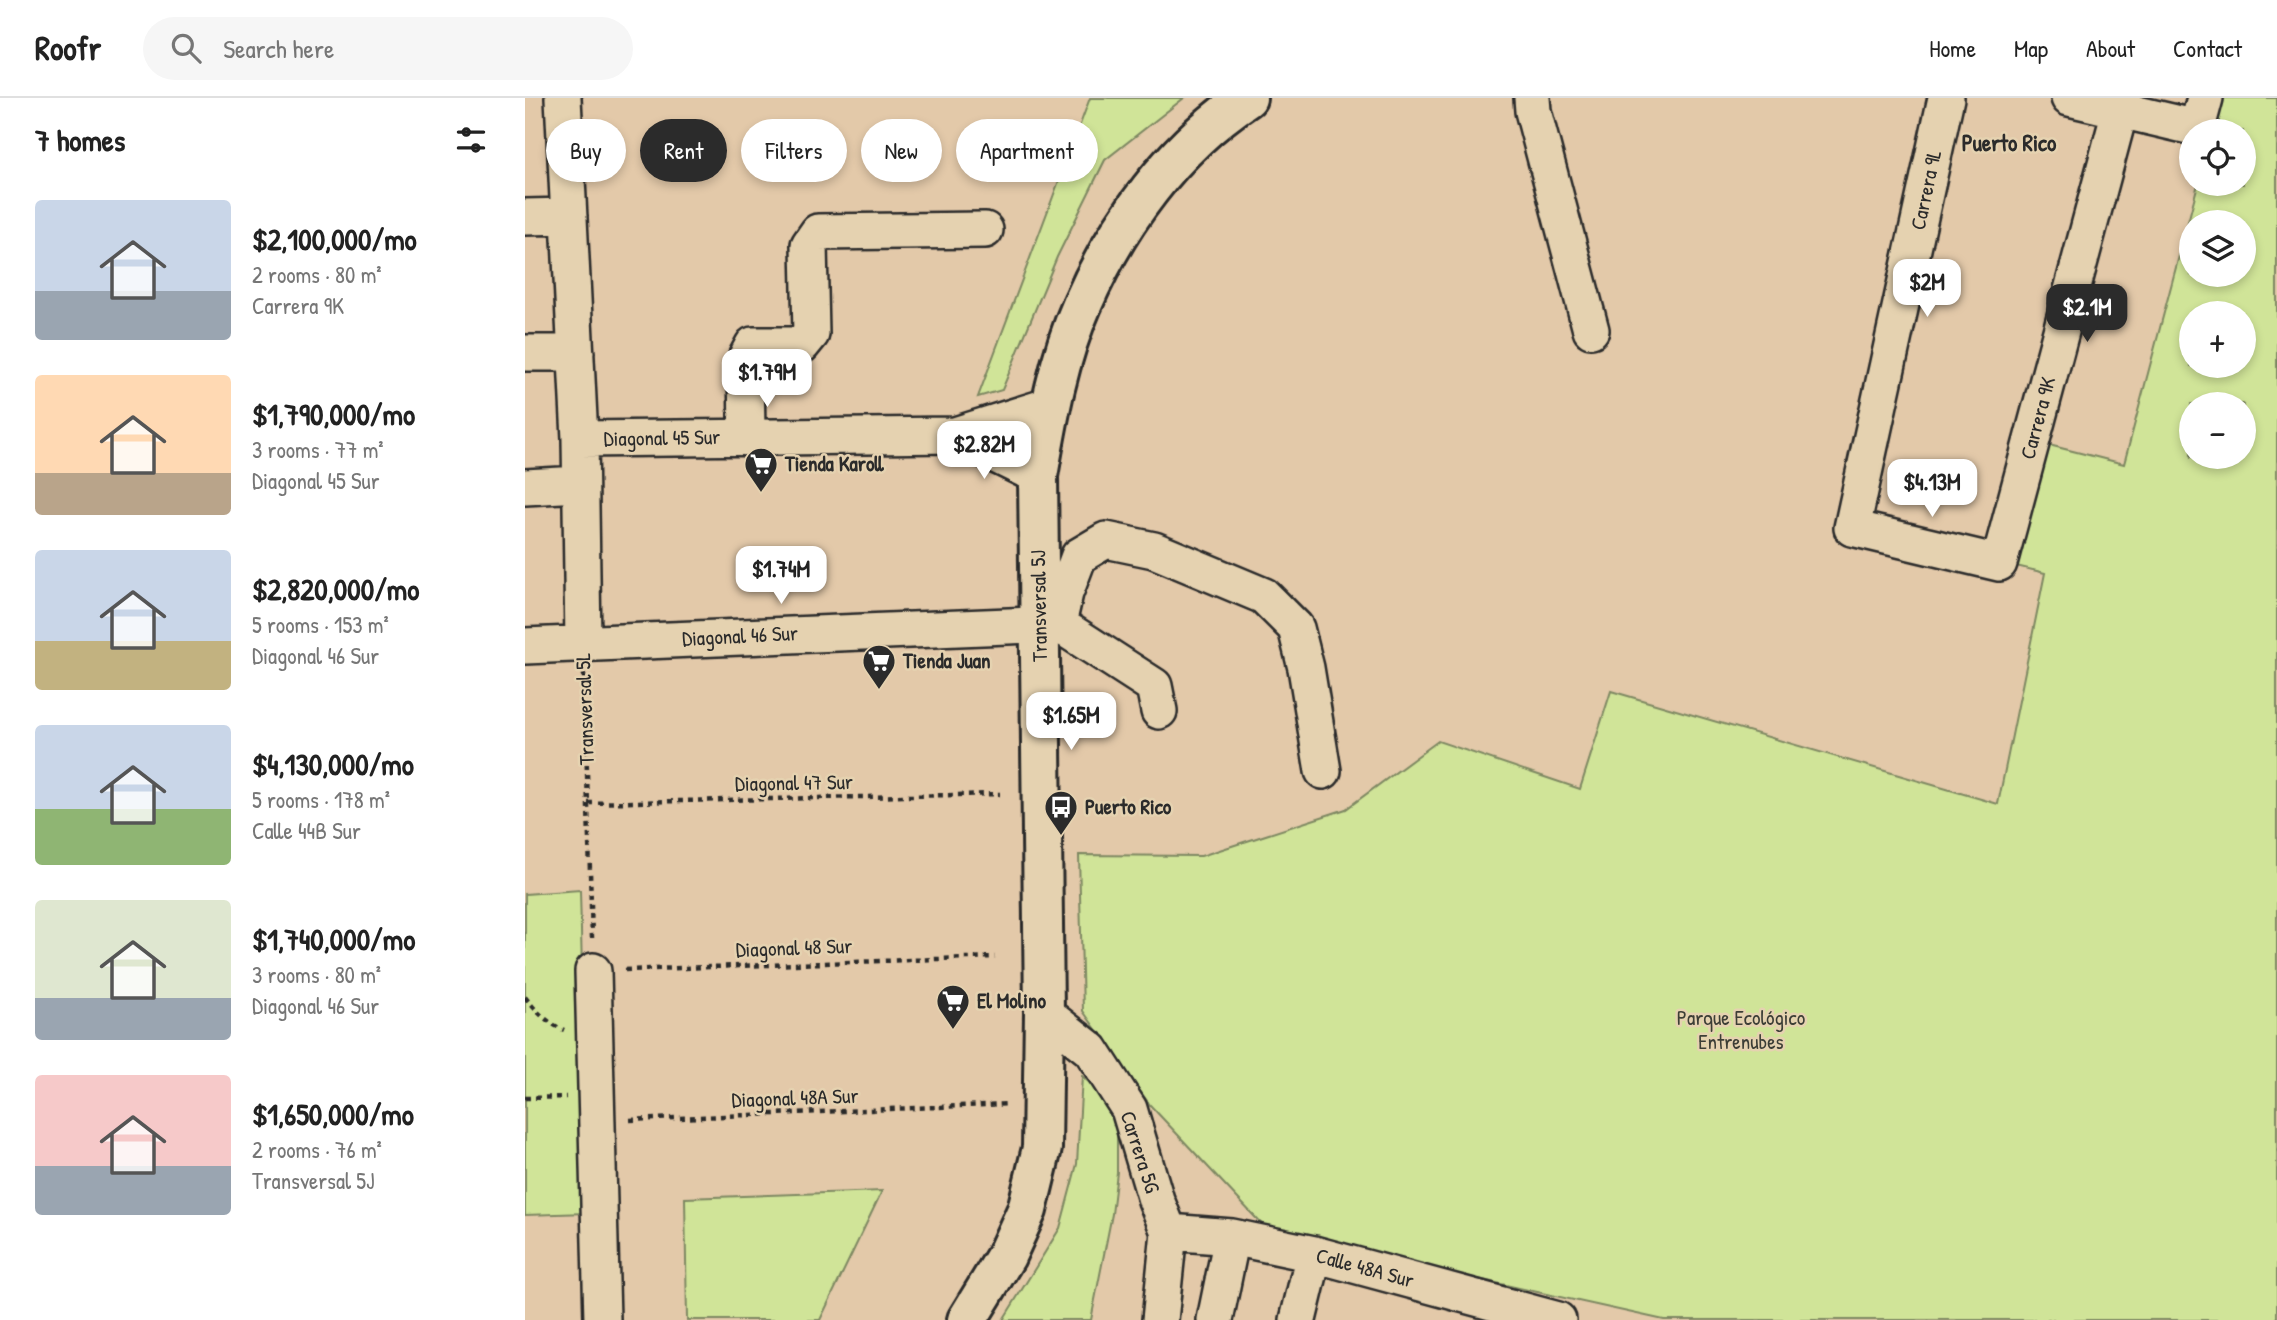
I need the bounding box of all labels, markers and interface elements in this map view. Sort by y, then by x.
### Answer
search box [143,17,633,80]
text: Roofr [35,26,101,70]
icon: search [167,29,205,67]
text: Search here [223,31,334,66]
text: Home [1929,32,1976,64]
text: Map [2014,32,2048,64]
text: About [2086,32,2135,64]
text: Contact [2173,32,2242,64]
chip: Buy [546,119,626,182]
chip: Rent [640,119,727,182]
chip: Filters [741,119,847,182]
chip: New [861,119,942,182]
chip: Apartment [956,119,1098,182]
map controls [2179,119,2256,469]
button: locate [2179,119,2256,196]
text: 7 homes [35,120,125,160]
icon: filters [452,121,490,159]
district label: Puerto Rico [1962,127,2057,158]
street label: Carrera 9L [1903,147,1948,232]
button: layers [2179,210,2256,287]
text: $2,100,000/mo [252,219,417,259]
icon: home [91,228,175,312]
text: 2 rooms · 80 m² [252,259,382,290]
pin: $2M [1893,260,1961,319]
text: $2M [1909,266,1945,297]
pin: $2.1M [2038,285,2136,344]
text: Carrera 9K [252,290,344,321]
text: $2.1M [2062,291,2112,322]
button: + [2179,301,2256,378]
pin: $1.79M [710,350,824,409]
text: $1.79M [738,356,796,387]
street label: Carrera 9K [2013,373,2062,462]
button: − [2179,392,2256,469]
text: $1,790,000/mo [252,394,415,434]
icon: home [91,403,175,487]
street label: Diagonal 45 Sur [603,422,721,453]
pin: $2.82M [927,422,1041,481]
text: $2.82M [953,428,1015,459]
text: 3 rooms · 77 m² [252,434,384,465]
supermarket icon: Tienda Karoll [742,445,780,494]
place label: Tienda Karoll [784,449,884,478]
pin: $4.13M [1875,460,1989,519]
text: Diagonal 45 Sur [252,465,380,496]
text: $4.13M [1903,466,1961,497]
pin: $1.74M [724,546,838,606]
street label: Transversal 5J [1023,550,1054,662]
text: $1.74M [752,553,810,584]
text: $2,820,000/mo [252,569,419,609]
icon: home [91,578,175,662]
text: 5 rooms · 153 m² [252,609,389,640]
street label: Diagonal 46 Sur [681,618,799,653]
text: Diagonal 46 Sur [252,640,379,671]
supermarket icon: Tienda Juan [860,642,898,691]
place label: Tienda Juan [902,646,991,675]
street label: Transversal 5L [568,652,601,765]
pin: $1.65M [1014,692,1128,752]
text: $1.65M [1042,699,1100,730]
text: $4,130,000/mo [252,744,414,784]
icon: home [91,753,175,837]
street label: Diagonal 47 Sur [735,767,853,798]
text: 5 rooms · 178 m² [252,784,390,815]
bus stop icon: Puerto Rico [1042,788,1080,837]
place label: Puerto Rico [1085,792,1172,821]
text: Calle 44B Sur [252,815,361,846]
text: $1,740,000/mo [252,919,415,959]
icon: home [91,928,175,1012]
street label: Diagonal 48 Sur [735,931,853,964]
text: 3 rooms · 80 m² [252,959,381,990]
supermarket icon: El Molino [934,982,972,1031]
place label: El Molino [977,986,1046,1015]
text: Diagonal 46 Sur [252,990,379,1021]
park label: Parque Ecológico Entrenubes [1677,1003,1805,1056]
street label: Diagonal 48A Sur [731,1081,859,1114]
text: $1,650,000/mo [252,1094,414,1134]
icon: home [91,1103,175,1187]
street label: Carrera 5G [1114,1107,1167,1196]
text: 2 rooms · 76 m² [252,1134,382,1165]
text: Transversal 5J [252,1165,375,1196]
street label: Calle 48A Sur [1313,1241,1417,1294]

